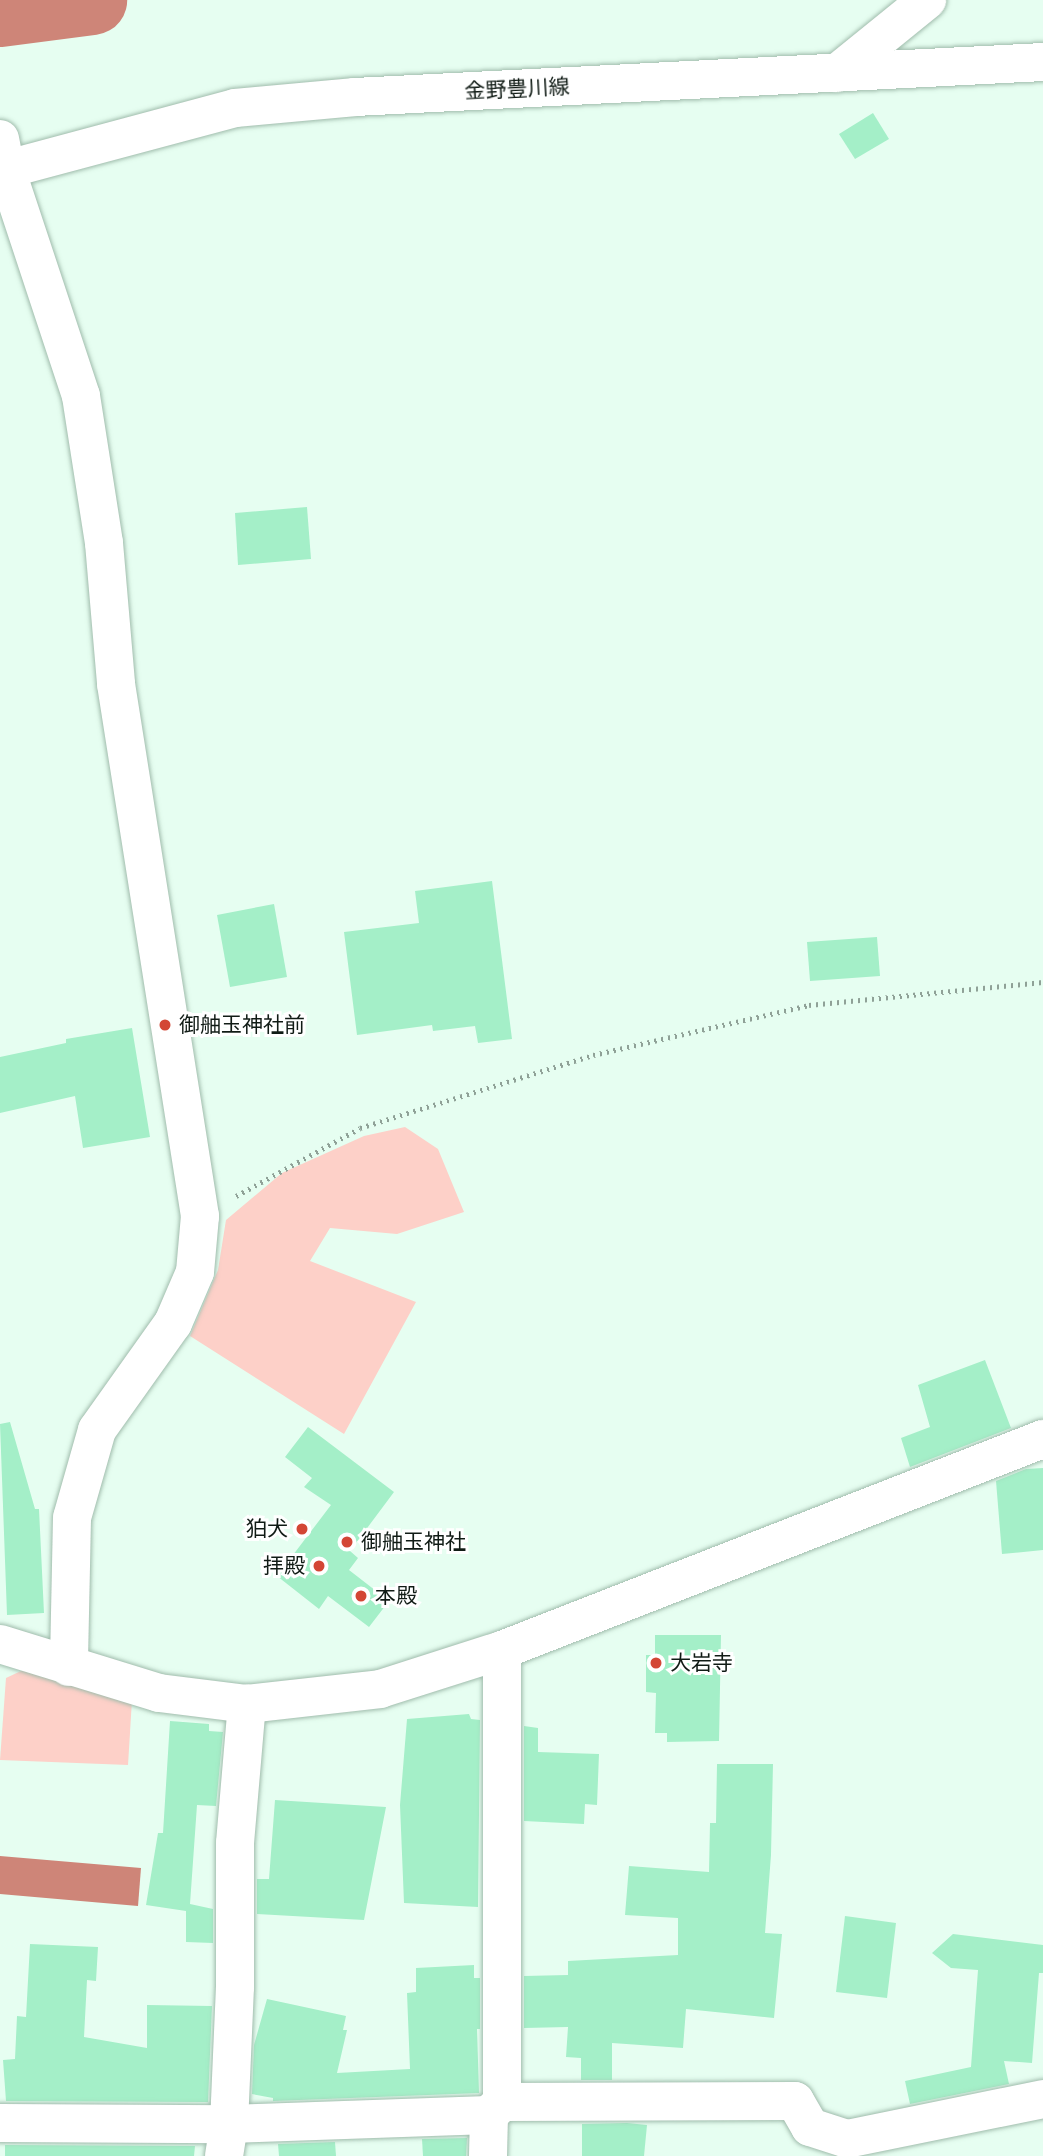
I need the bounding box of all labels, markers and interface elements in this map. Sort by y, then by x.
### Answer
street label: 金野豊川線 [464,74,570,104]
place label: 御舳玉神社前 [179,1012,305,1038]
marker: 御舳玉神社前 [157,1017,173,1033]
place label: 狛犬 [246,1516,288,1542]
marker: 狛犬 [294,1521,310,1537]
place label: 御舳玉神社 [361,1529,466,1555]
marker: 御舳玉神社 [339,1534,355,1550]
place label: 拝殿 [263,1553,305,1579]
marker: 拝殿 [311,1558,327,1574]
place label: 本殿 [375,1583,417,1609]
marker: 本殿 [353,1588,369,1604]
place label: 大岩寺 [670,1650,733,1676]
marker: 大岩寺 [648,1655,664,1671]

